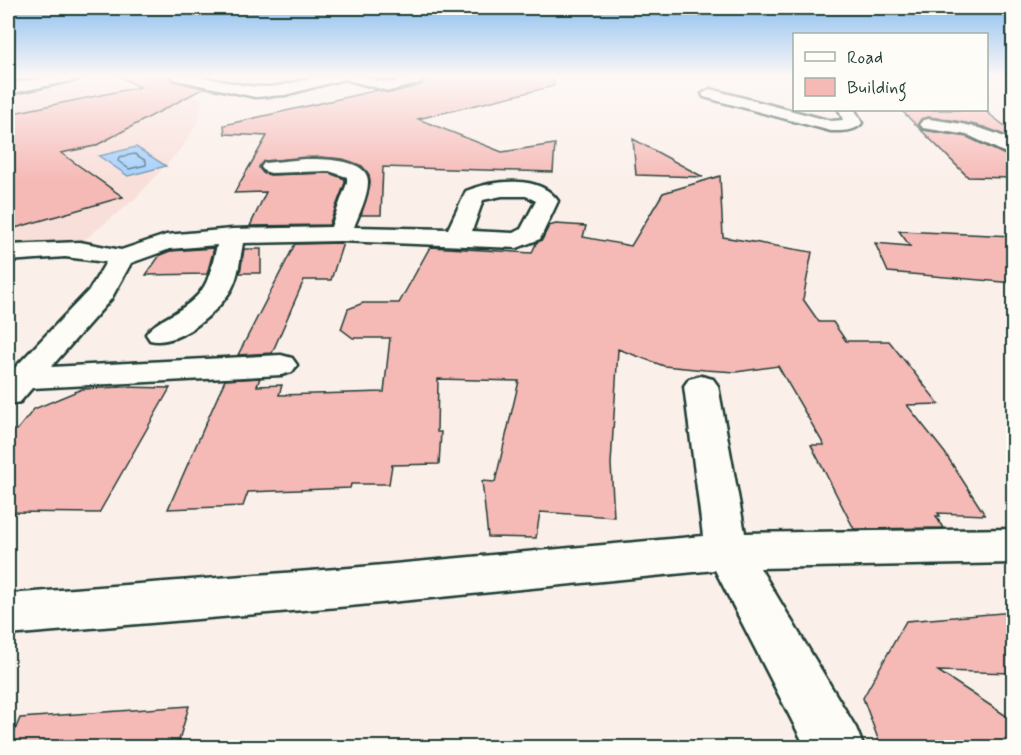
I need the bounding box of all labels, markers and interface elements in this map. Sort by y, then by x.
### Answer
legend [793,33,988,111]
text: Road [847,46,883,70]
text: Building [847,76,907,102]

